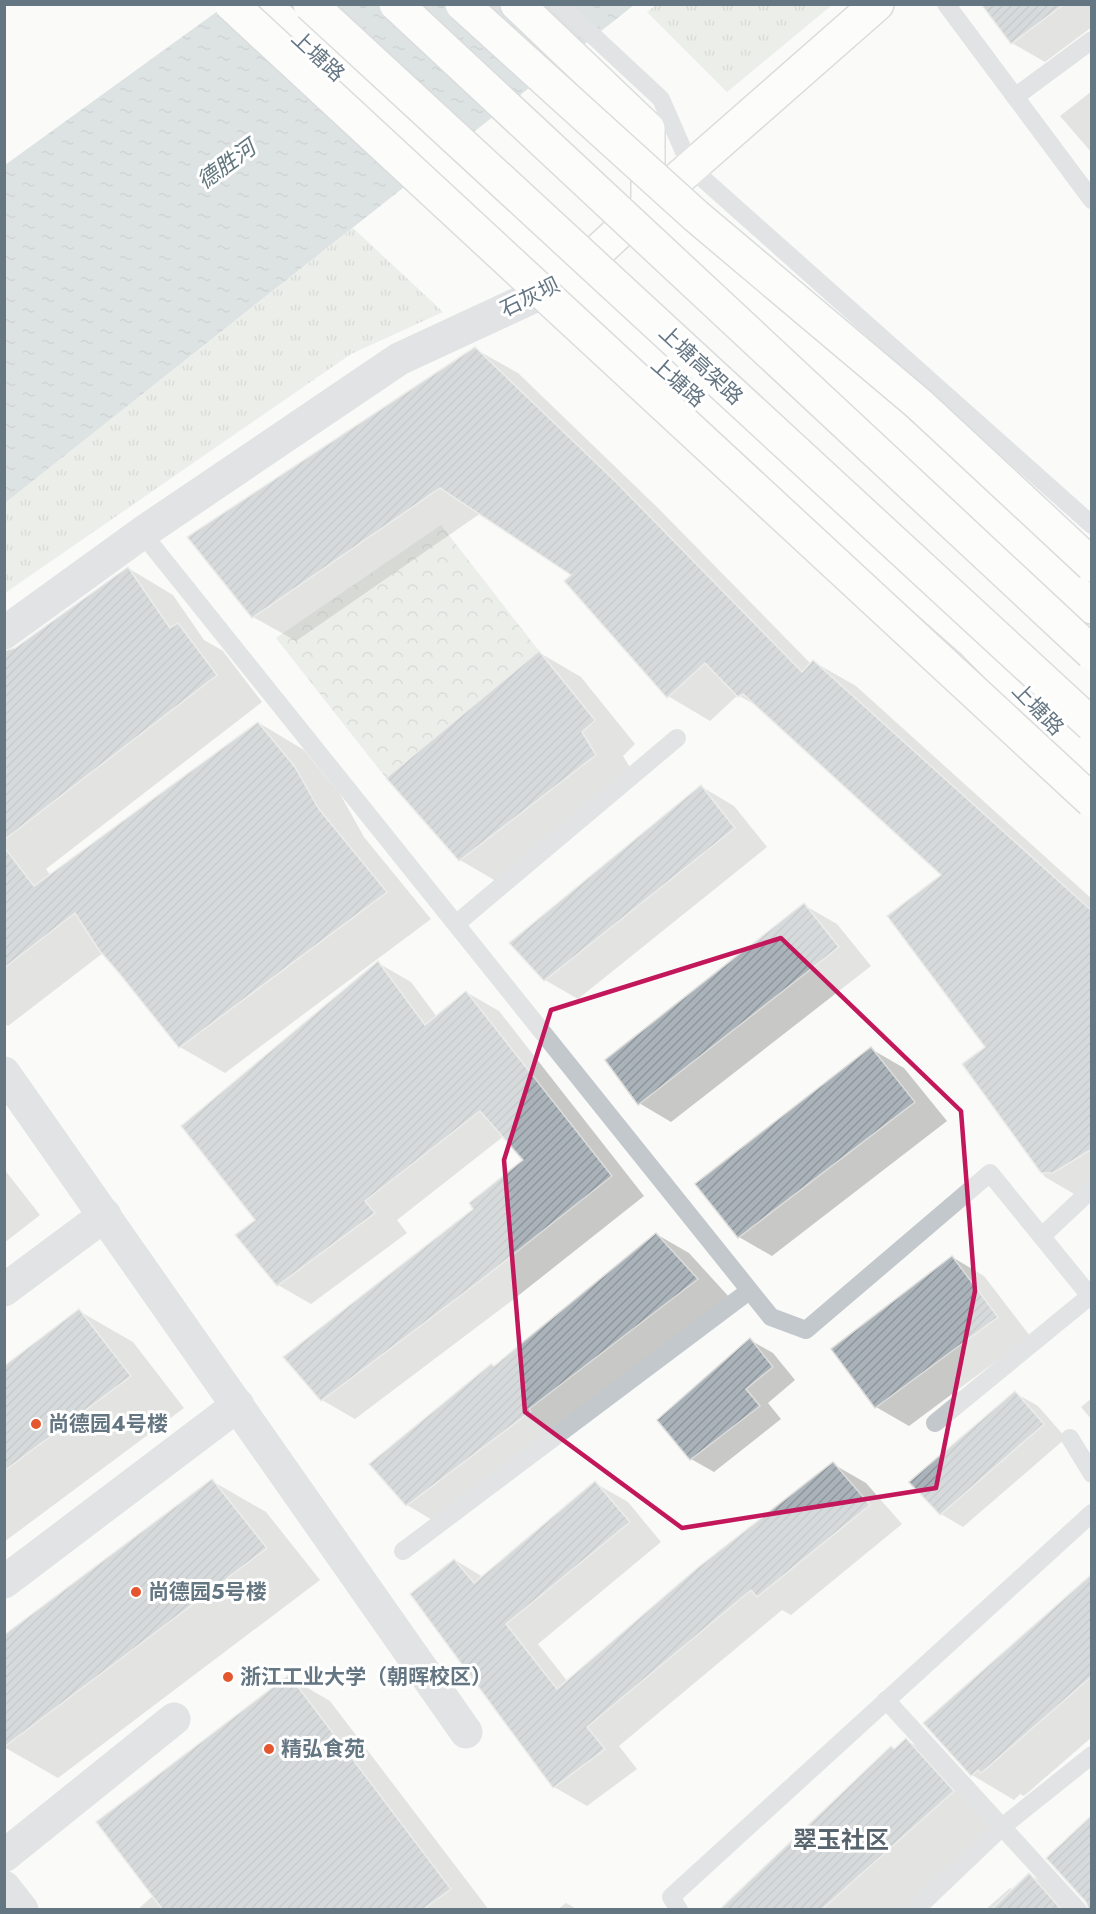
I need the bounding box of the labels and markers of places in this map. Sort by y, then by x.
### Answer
place label: 尚德园4号楼 [48,1409,168,1439]
marker: 尚德园4号楼 [29,1417,43,1431]
place label: 尚德园5号楼 [148,1577,267,1607]
marker: 尚德园5号楼 [129,1585,143,1599]
place label: 浙江工业大学（朝晖校区） [240,1662,492,1692]
marker: 浙江工业大学（朝晖校区） [221,1670,235,1684]
place label: 精弘食苑 [281,1734,365,1764]
marker: 精弘食苑 [262,1742,276,1756]

